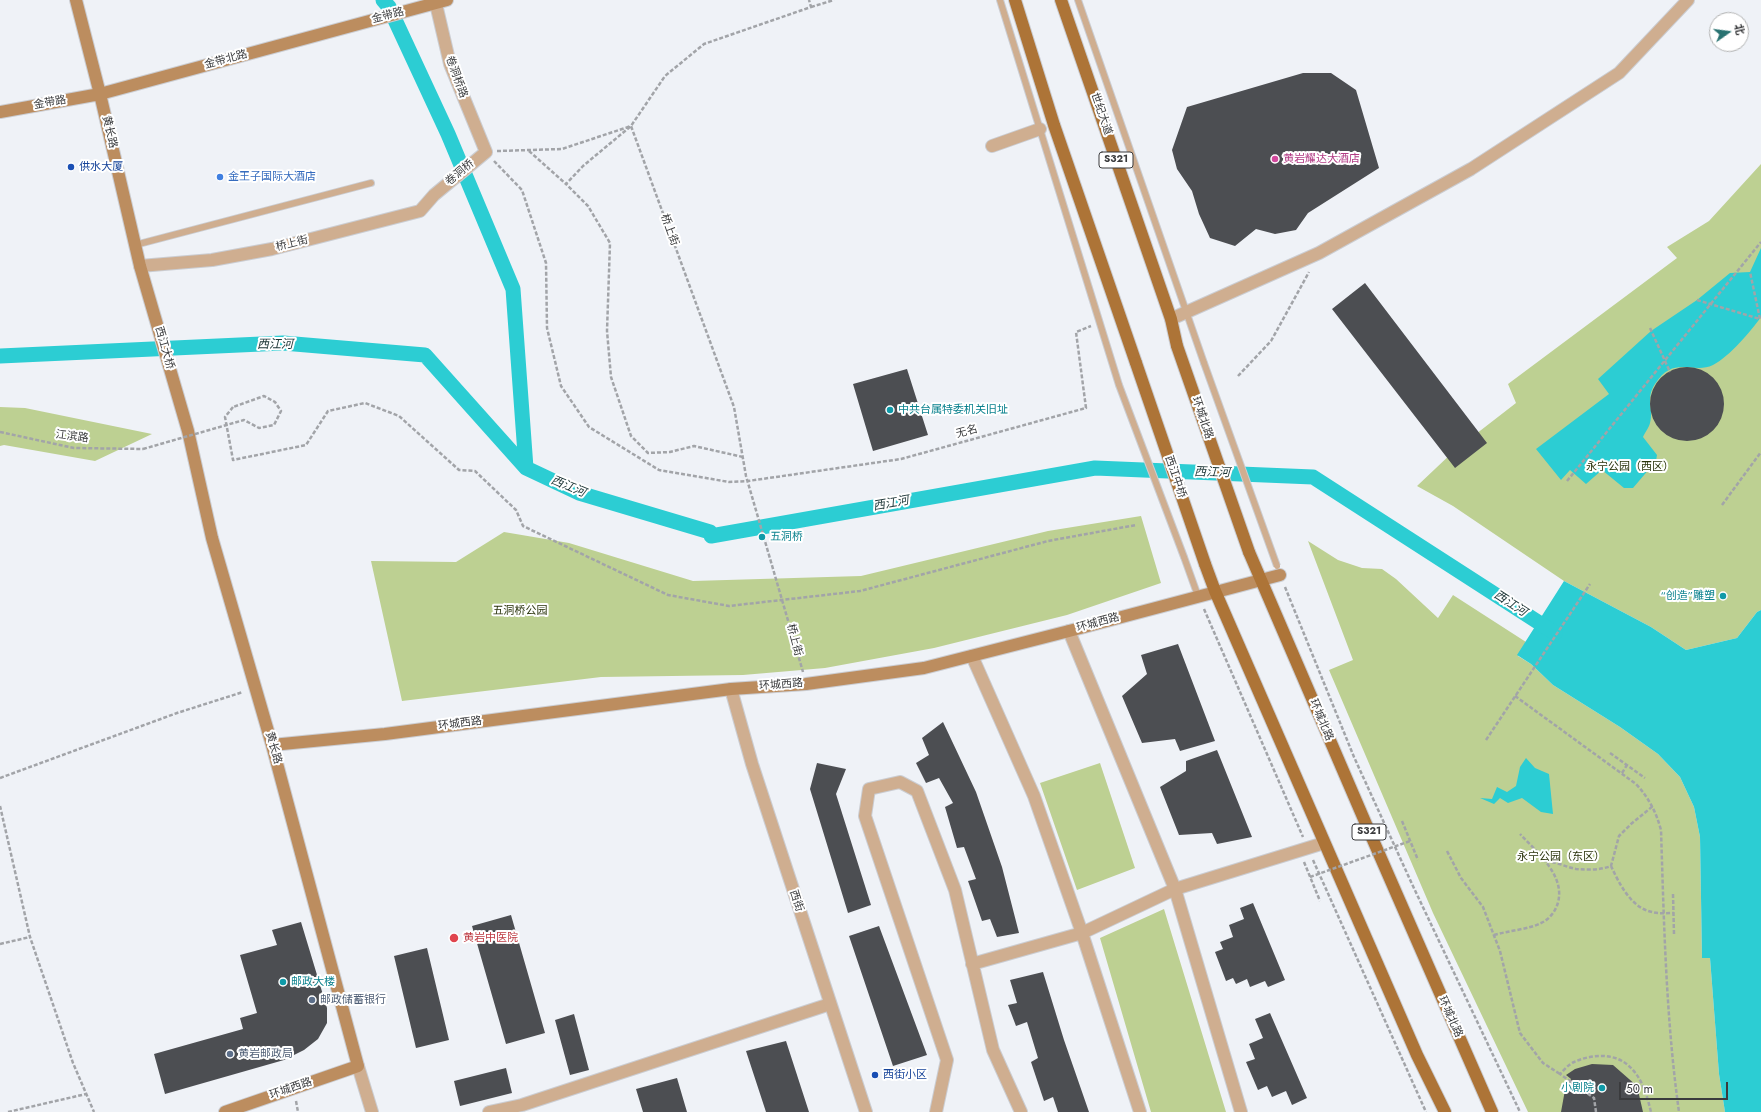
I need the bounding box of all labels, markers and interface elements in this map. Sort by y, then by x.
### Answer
street label: 金带路 [370,5,406,27]
north arrow [1709,12,1749,52]
text: 北 [1731,22,1749,37]
street label: 金带北路 [203,48,249,72]
street label: 卷洞桥路 [442,54,470,100]
street label: 世纪大道 [1088,91,1114,137]
street label: 金带路 [33,94,67,112]
street label: 黄长路 [99,114,119,150]
road number: S321 [1099,152,1133,168]
place label: 黄岩耀达大酒店 [1283,152,1360,166]
marker: 黄岩耀达大酒店 [1270,154,1280,164]
street label: 卷洞桥 [443,157,477,189]
place label: 供水大厦 [79,160,123,174]
marker: 供水大厦 [66,162,76,172]
place label: 金王子国际大酒店 [228,170,316,184]
marker: 金王子国际大酒店 [215,172,225,182]
street label: 桥上街 [657,212,681,248]
street label: 桥上街 [274,234,310,254]
street label: 西江大桥 [152,325,176,371]
water label: 西江河 [257,338,293,352]
street label: 环城北路 [1189,395,1215,441]
place label: 中共台属特委机关旧址 [898,403,1008,417]
marker: 中共台属特委机关旧址 [885,405,895,415]
street label: 无名 [955,423,979,441]
street label: 江滨路 [55,428,89,446]
street label: 西江中桥 [1162,454,1188,500]
park label: 永宁公园（西区） [1586,460,1674,474]
water label: 西江河 [1194,465,1230,481]
water label: 西江河 [549,473,587,501]
water label: 西江河 [872,494,910,514]
place label: 五洞桥 [770,530,803,544]
marker: 五洞桥 [757,532,767,542]
water label: 西江河 [1491,588,1529,620]
place label: “创造”雕塑 [1661,589,1715,603]
marker: “创造”雕塑 [1718,591,1728,601]
park label: 五洞桥公园 [493,604,547,618]
street label: 环城西路 [1075,611,1121,635]
street label: 桥上街 [783,622,805,658]
street label: 环城西路 [759,677,803,693]
street label: 环城北路 [1306,697,1336,743]
street label: 环城西路 [437,715,483,733]
street label: 黄长路 [262,730,284,766]
road number: S321 [1352,824,1386,840]
park label: 永宁公园（东区） [1517,850,1605,864]
street label: 西街 [786,888,806,914]
place label: 黄岩中医院 [463,931,518,945]
marker: 黄岩中医院 [448,932,460,944]
place label: 邮政大楼 [291,975,335,989]
marker: 邮政大楼 [278,977,288,987]
place label: 邮政储蓄银行 [320,993,386,1007]
street label: 环城北路 [1435,994,1465,1040]
marker: 邮政储蓄银行 [307,995,317,1005]
place label: 黄岩邮政局 [238,1047,293,1061]
marker: 黄岩邮政局 [225,1049,235,1059]
place label: 西街小区 [883,1068,927,1082]
marker: 西街小区 [870,1070,880,1080]
scale bar [1621,1074,1730,1100]
street label: 环城西路 [268,1076,314,1102]
text: 50 m [1626,1080,1653,1098]
place label: 小剧院 [1561,1081,1594,1095]
marker: 小剧院 [1597,1083,1607,1093]

